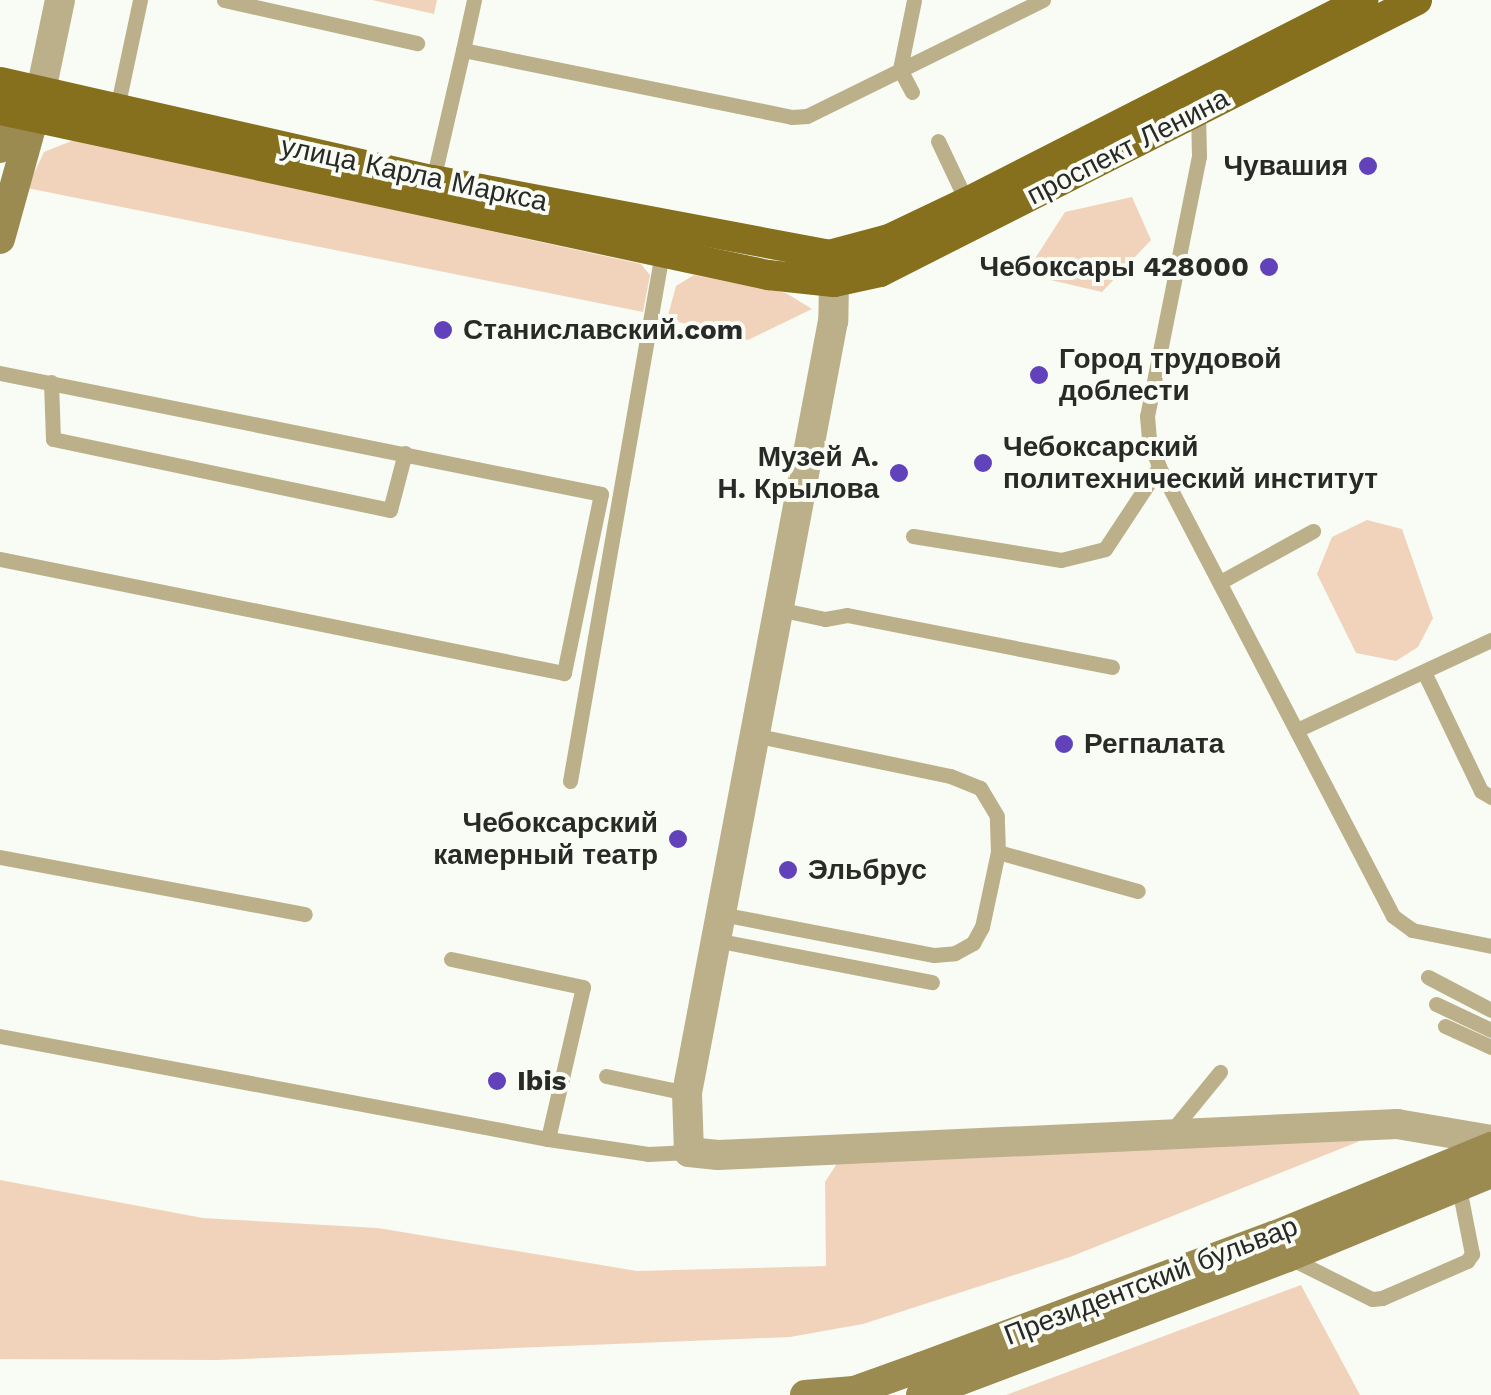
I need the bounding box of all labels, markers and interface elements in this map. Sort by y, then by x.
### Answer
street label: проспект Ленина [1021,82,1235,212]
street label: улица Карла Маркса [278,129,550,219]
place label: Чувашия [1223,149,1348,183]
marker: Чувашия [1357,155,1379,177]
place label: Чебоксары 428000 [979,250,1249,284]
marker: Чебоксары 428000 [1258,256,1280,278]
place label: Станиславский.com [463,313,743,347]
marker: Станиславский.com [432,319,454,341]
place label: Город трудовой доблести [1059,342,1282,408]
marker: Город трудовой доблести [1028,364,1050,386]
place label: Чебоксарский политехнический институт [1003,430,1378,496]
place label: Музей А. Н. Крылова [718,440,879,506]
marker: Чебоксарский политехнический институт [972,452,994,474]
marker: Музей А. Н. Крылова [888,462,910,484]
place label: Регпалата [1084,727,1224,761]
marker: Регпалата [1053,733,1075,755]
place label: Чебоксарский камерный театр [433,806,658,872]
marker: Чебоксарский камерный театр [667,828,689,850]
place label: Эльбрус [808,853,927,887]
marker: Эльбрус [777,859,799,881]
place label: Ibis [517,1064,566,1098]
marker: Ibis [486,1070,508,1092]
street label: Президентский бульвар [1000,1209,1302,1353]

